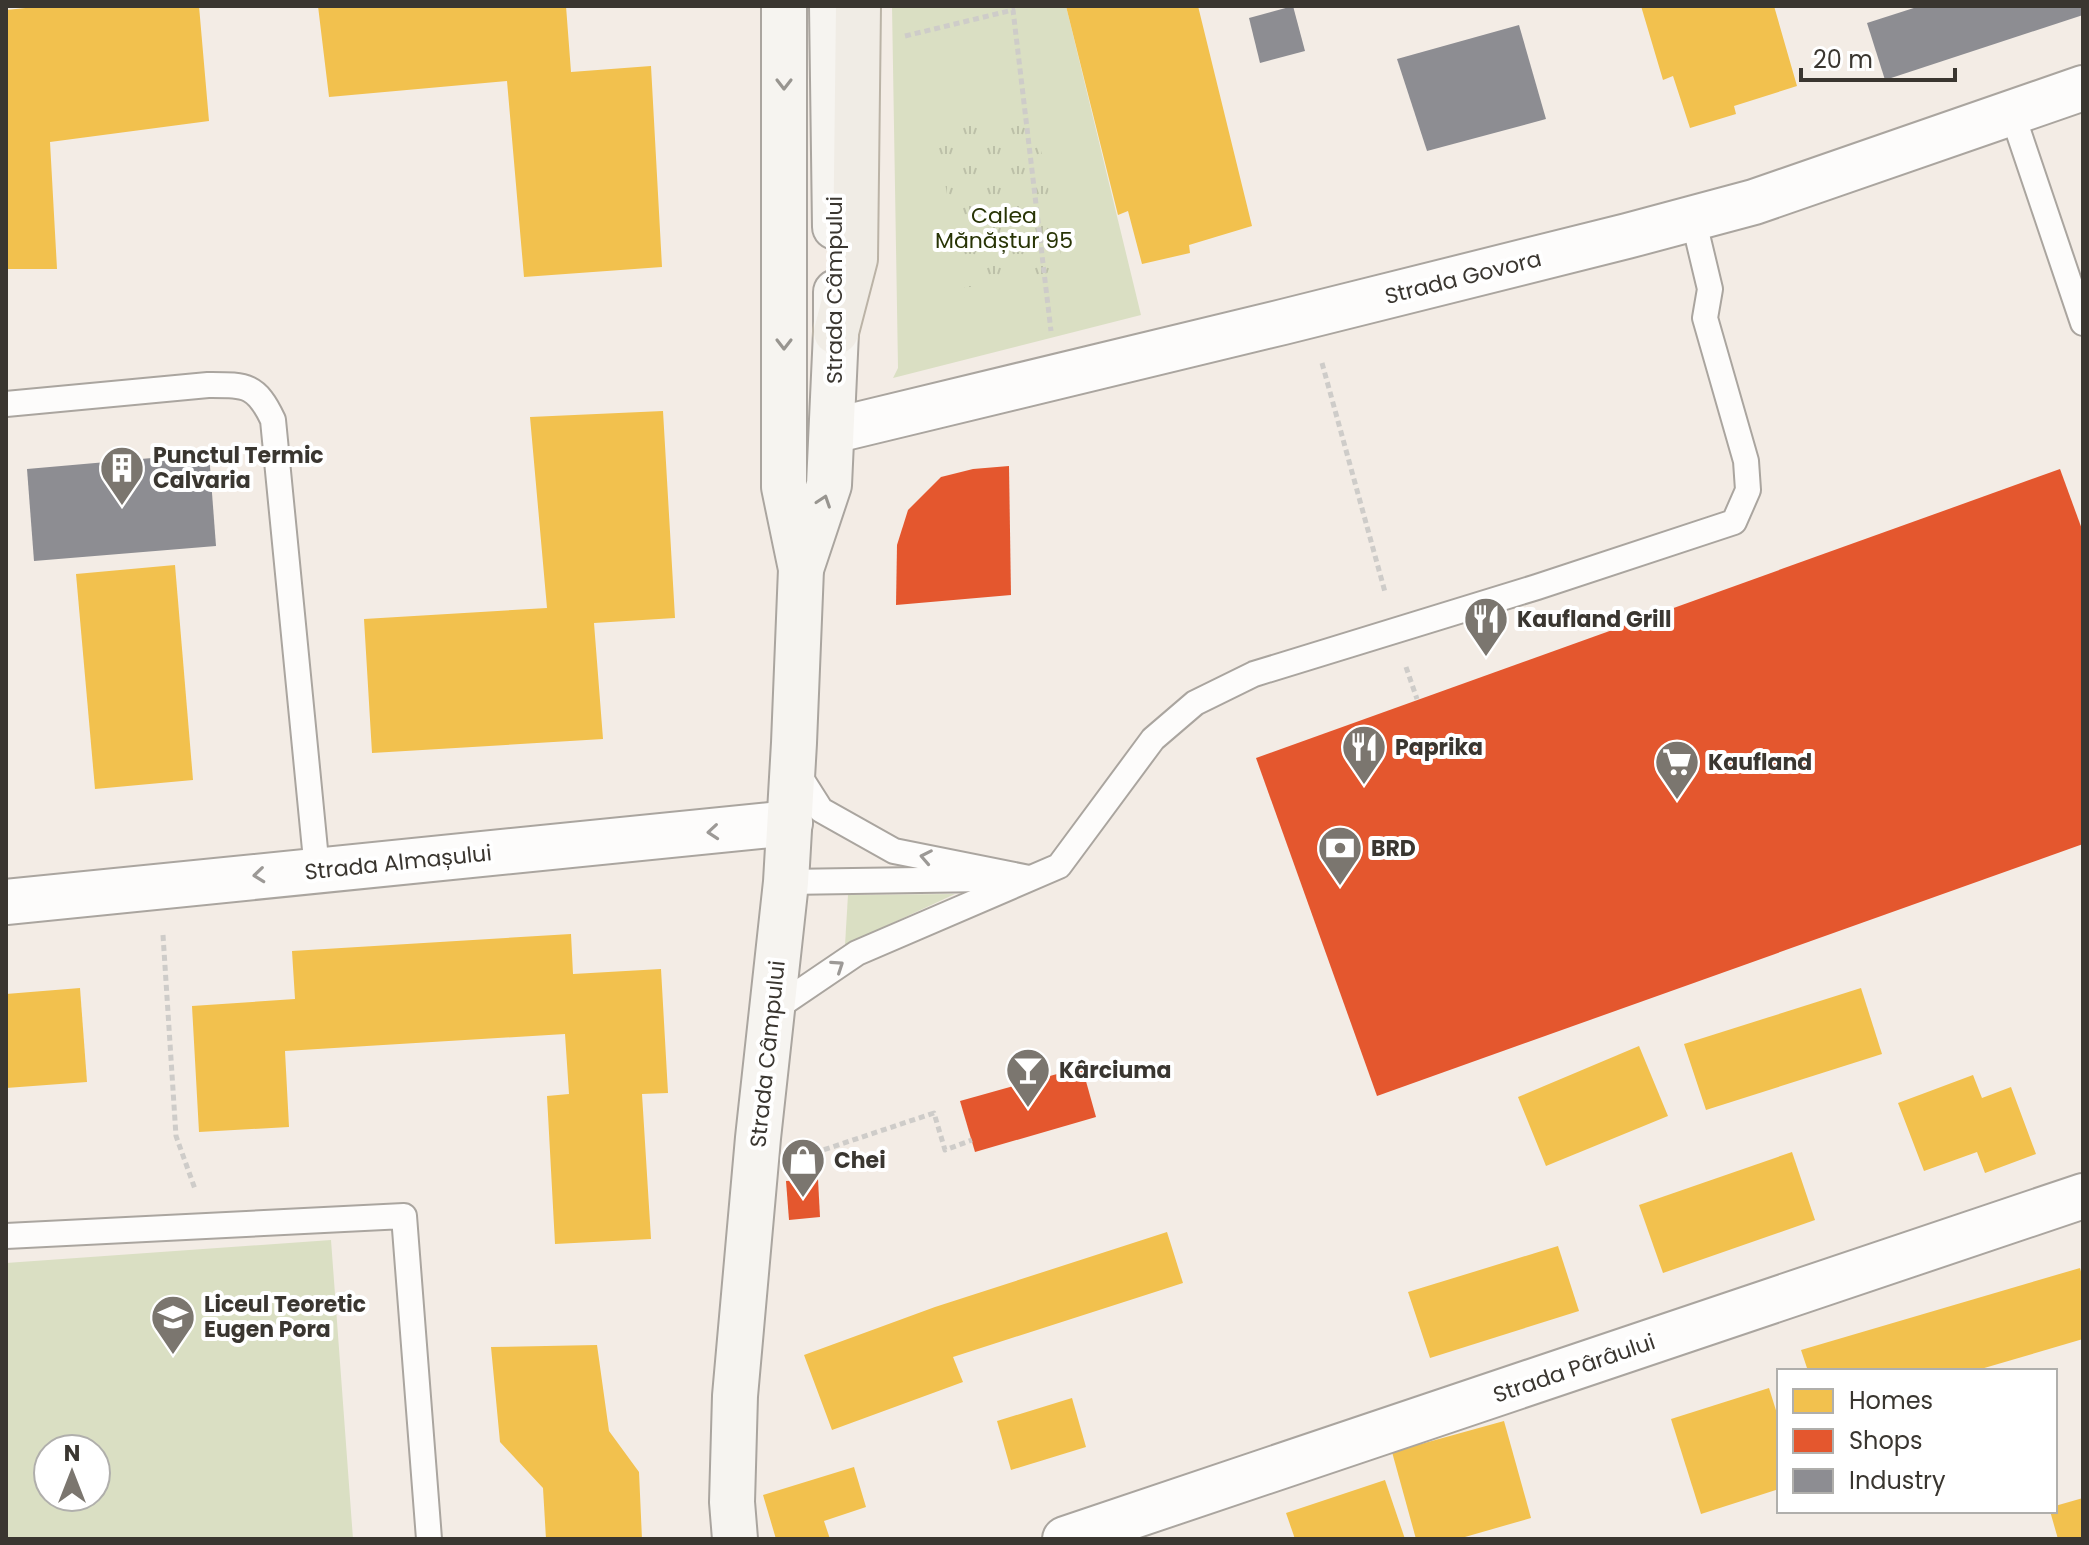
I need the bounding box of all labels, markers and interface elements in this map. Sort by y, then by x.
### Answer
scale bar [1801,32,1955,82]
text: 20 m [1813,43,1873,76]
one-way arrow [775,78,793,91]
street label: Strada Câmpului [819,196,850,384]
park label: Calea Mănăștur 95 [935,200,1073,256]
street label: Strada Govora [1382,243,1545,312]
one-way arrow [775,338,793,351]
place label: Punctul Termic Calvaria [153,440,324,496]
building icon: Punctul Termic Calvaria [98,444,146,507]
one-way arrow [814,495,830,509]
restaurant icon: Kaufland Grill [1462,595,1510,658]
place label: Kaufland Grill [1517,604,1672,635]
restaurant icon: Paprika [1340,723,1388,786]
place label: Paprika [1395,732,1483,763]
supermarket icon: Kaufland [1653,738,1701,801]
place label: Kaufland [1708,747,1812,778]
one-way arrow [706,823,719,840]
bank icon: BRD [1316,824,1364,887]
place label: BRD [1371,833,1416,864]
street label: Strada Almașului [303,837,493,888]
one-way arrow [919,849,933,866]
one-way arrow [252,867,265,884]
street label: Strada Câmpului [742,959,793,1149]
one-way arrow [829,961,843,976]
bar icon: Kârciuma [1004,1046,1052,1109]
place label: Kârciuma [1059,1055,1172,1086]
shop icon: Chei [779,1136,827,1199]
place label: Chei [834,1145,886,1176]
place label: Liceul Teoretic Eugen Pora [204,1289,366,1345]
school or university icon: Liceul Teoretic Eugen Pora [149,1293,197,1356]
street label: Strada Pârâului [1489,1326,1659,1411]
legend [1777,1369,2057,1513]
text: Homes [1849,1384,1933,1417]
text: Shops [1849,1424,1923,1457]
north arrow [32,1433,112,1513]
text: N [64,1438,80,1469]
text: Industry [1849,1464,1946,1497]

